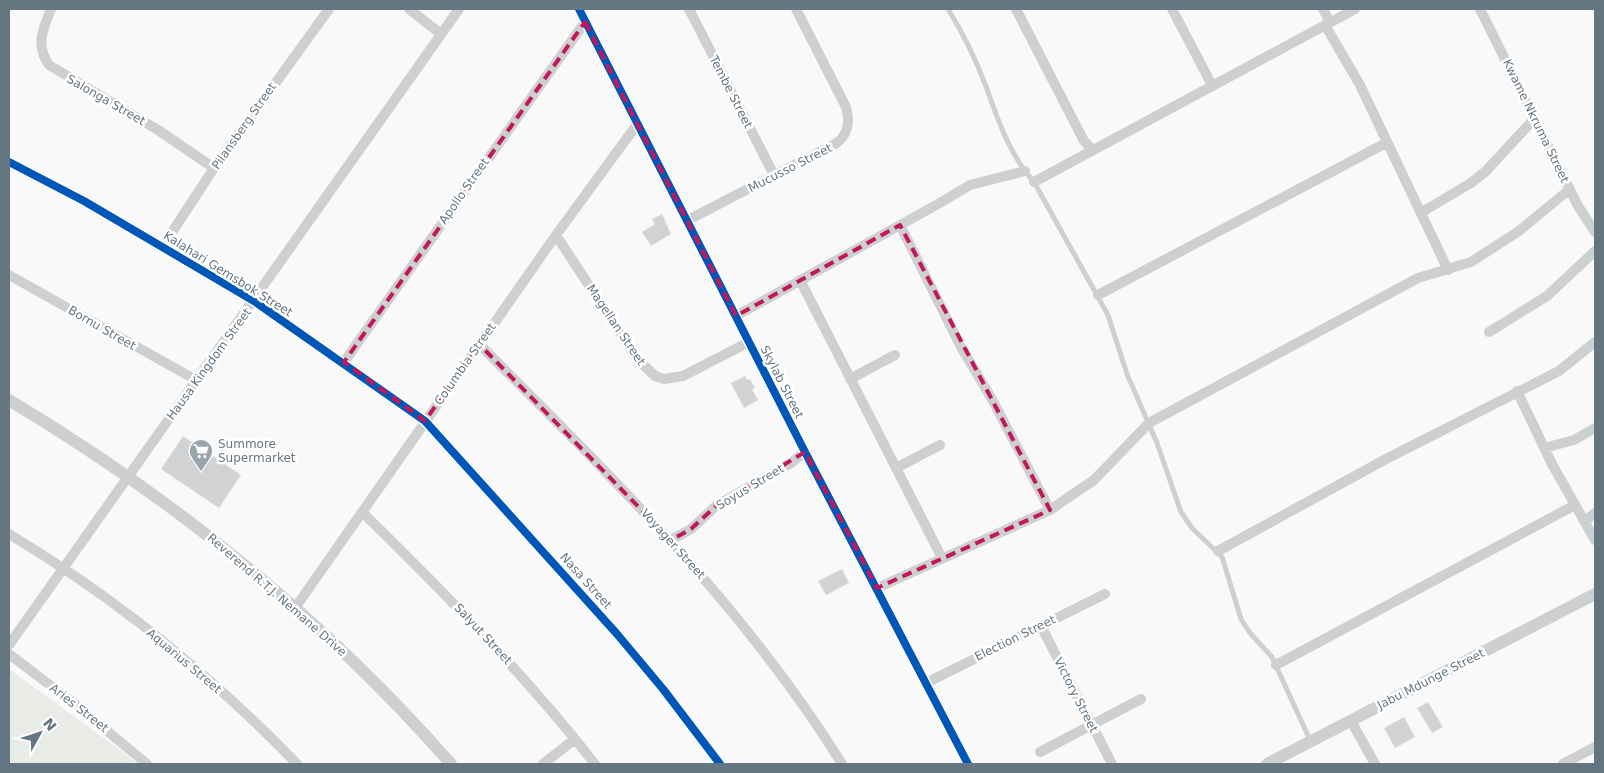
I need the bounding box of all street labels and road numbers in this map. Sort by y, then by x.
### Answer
street label: Tembe Street [706,52,755,131]
street label: Kwame Nkruma Street [1500,57,1572,185]
street label: Salonga Street [64,72,148,128]
street label: Pilansberg Street [209,80,279,172]
street label: Mucusso Street [746,141,835,195]
street label: Apollo Street [436,155,492,227]
street label: Kalahari Gemsbok Street [161,228,295,320]
street label: Magellan Street [584,282,648,368]
street label: Bornu Street [66,303,139,353]
street label: Hausa Kingdom Street [164,305,254,423]
street label: Columbia Street [431,320,499,408]
street label: Skylab Street [758,343,806,421]
street label: Soyus Street [714,461,787,513]
street label: Voyager Street [638,506,708,582]
street label: Reverend R.T.J. Nemane Drive [205,531,349,659]
street label: Nasa Street [557,550,615,612]
street label: Salyut Street [451,601,515,668]
street label: Election Street [972,612,1058,664]
street label: Aquarius Street [144,626,224,696]
street label: Jabu Mdunge Street [1374,646,1487,713]
street label: Victory Street [1051,655,1101,735]
street label: Aries Street [47,681,111,735]

